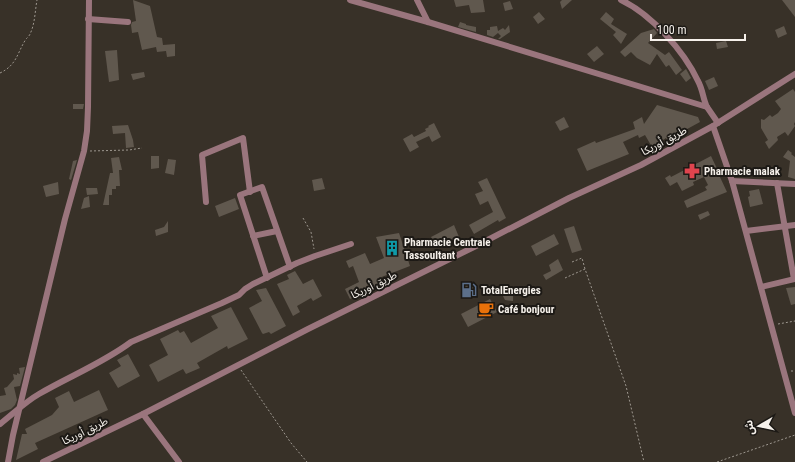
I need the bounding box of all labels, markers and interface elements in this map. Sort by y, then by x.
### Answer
scale bar [651,16,745,42]
text: 100 m [657,23,687,37]
street label: طريق أوريكا [639,123,689,158]
pharmacy icon: Pharmacie malak [683,162,701,180]
place label: Pharmacie malak [704,165,781,178]
place label: Pharmacie Centrale Tassoultant [404,236,490,262]
building icon: Pharmacie Centrale Tassoultant [383,239,401,257]
street label: طريق أوريكا [349,268,399,302]
fuel station icon: TotalEnergies [460,281,478,299]
place label: TotalEnergies [481,284,541,297]
cafe icon: Café bonjour [477,300,495,318]
place label: Café bonjour [498,303,555,316]
north arrow [739,406,779,446]
street label: طريق أوريكا [60,414,110,448]
text: ش [742,419,757,436]

